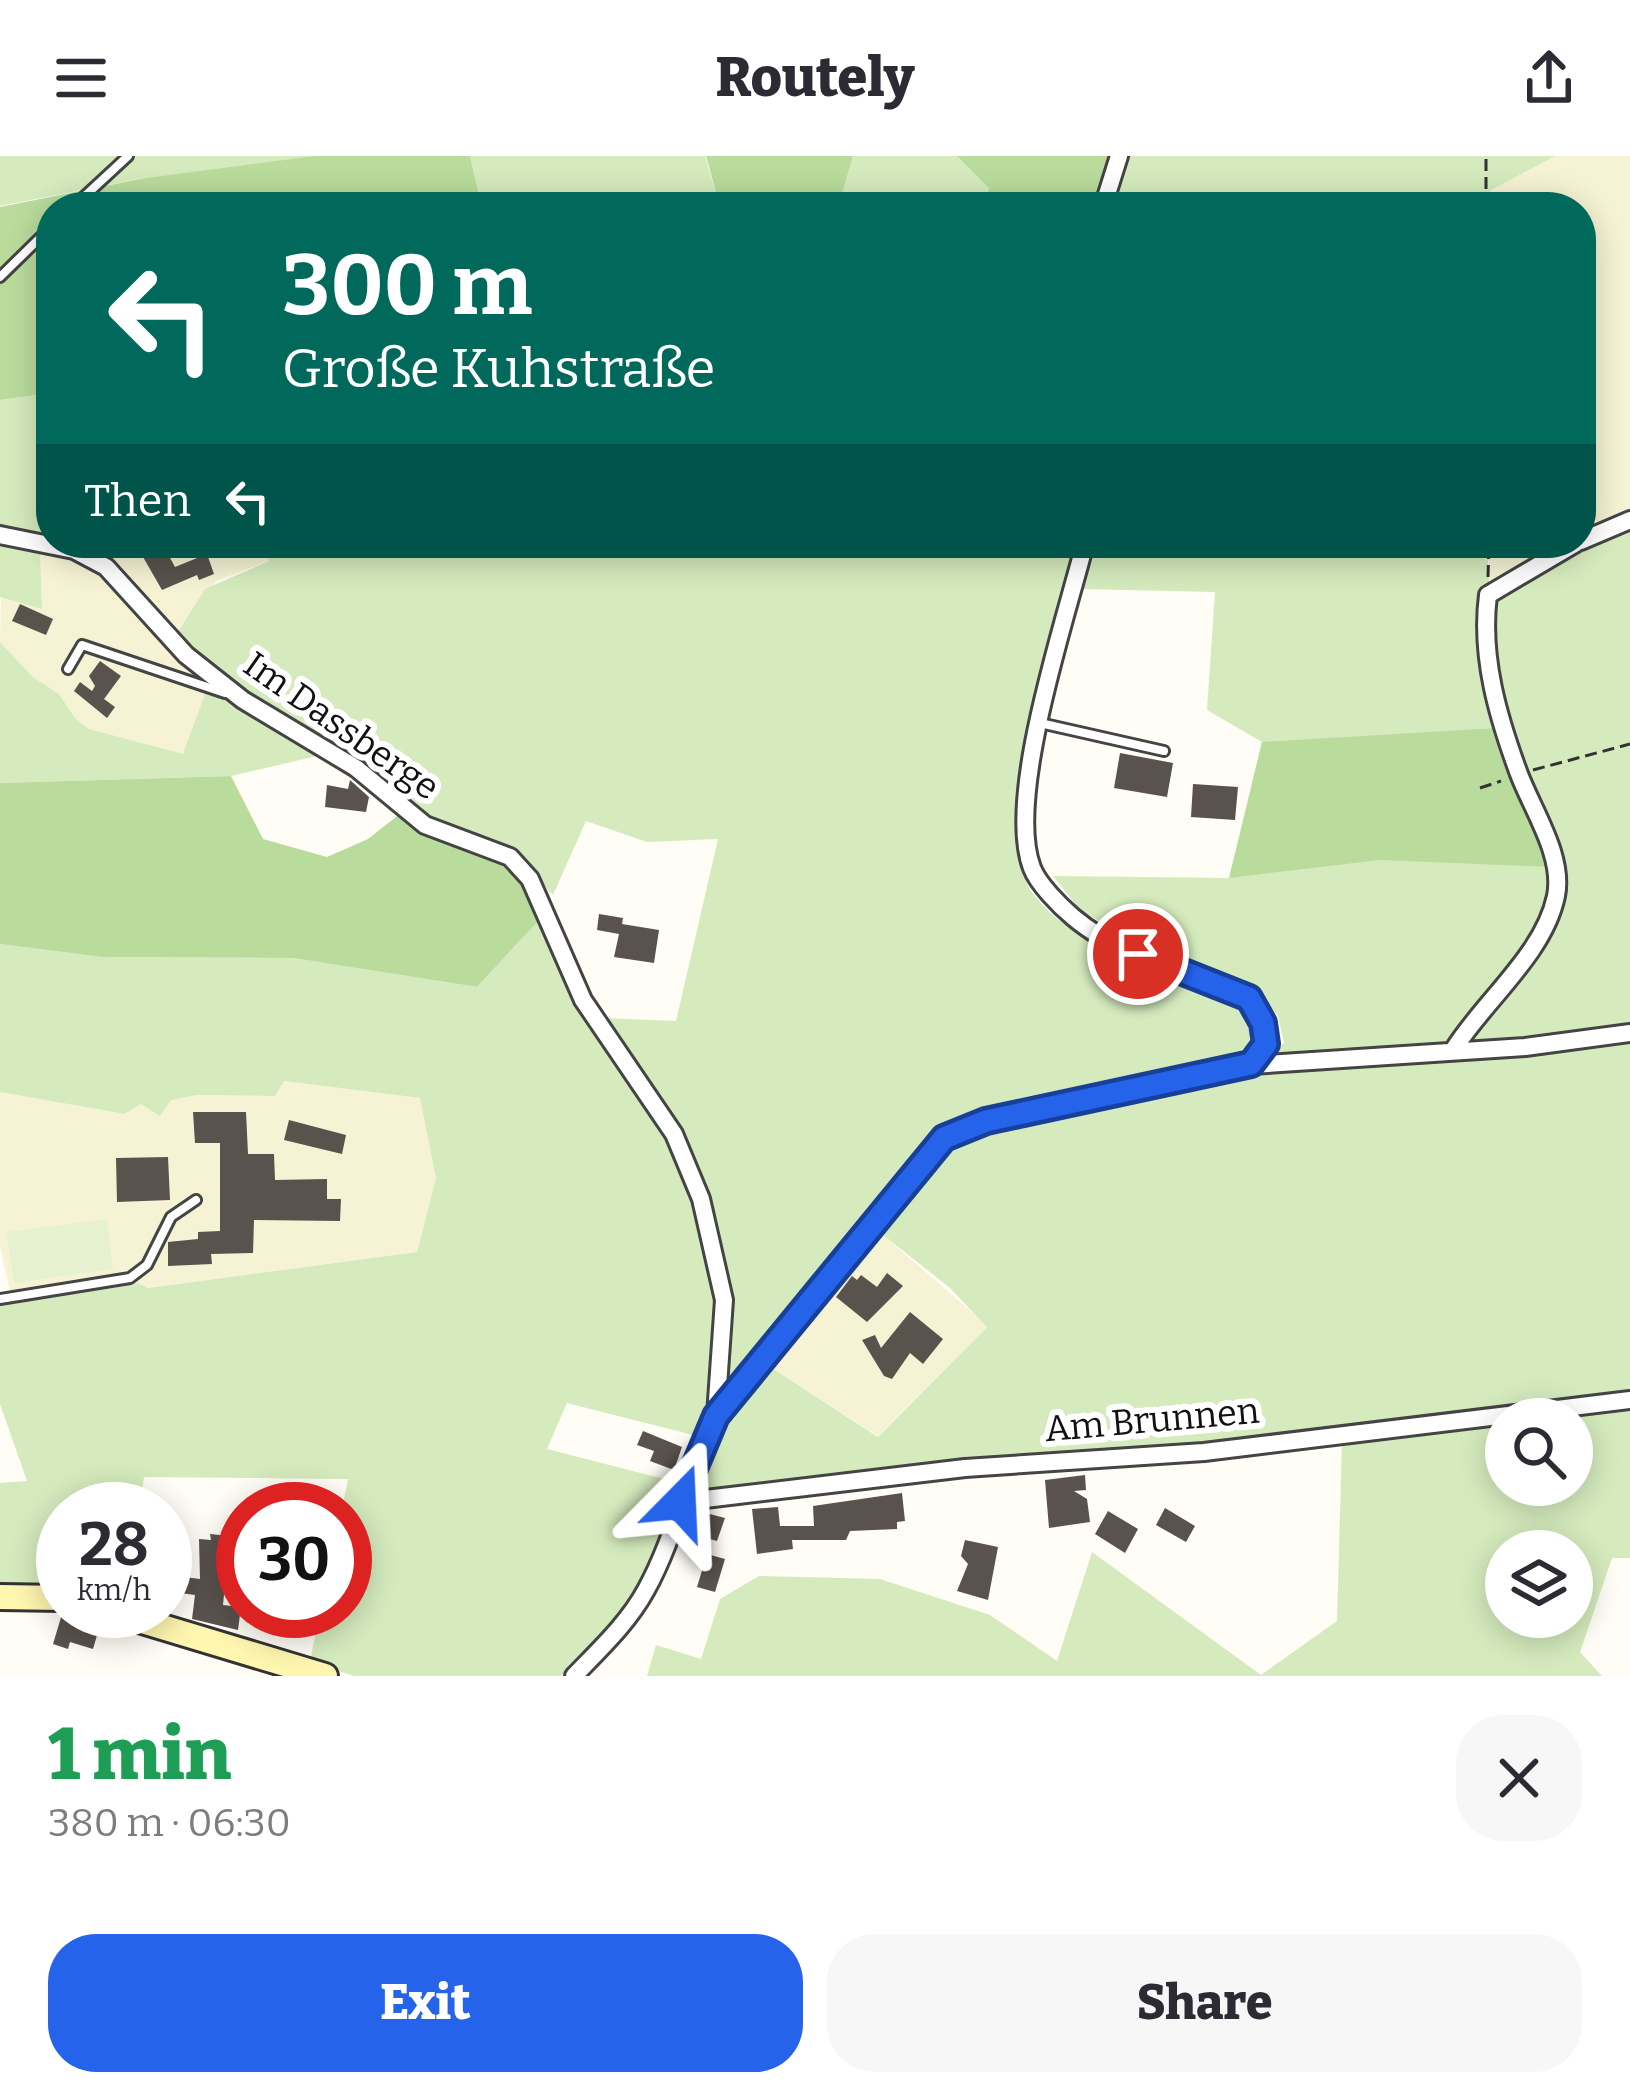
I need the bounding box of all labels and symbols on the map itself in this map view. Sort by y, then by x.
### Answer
street label: Im Dassberge [235,642,448,809]
pin [1087,903,1189,1005]
street label: Am Brunnen [1043,1389,1261,1451]
position arrow [617,1439,743,1565]
speed limit sign: 30 [216,1482,372,1638]

